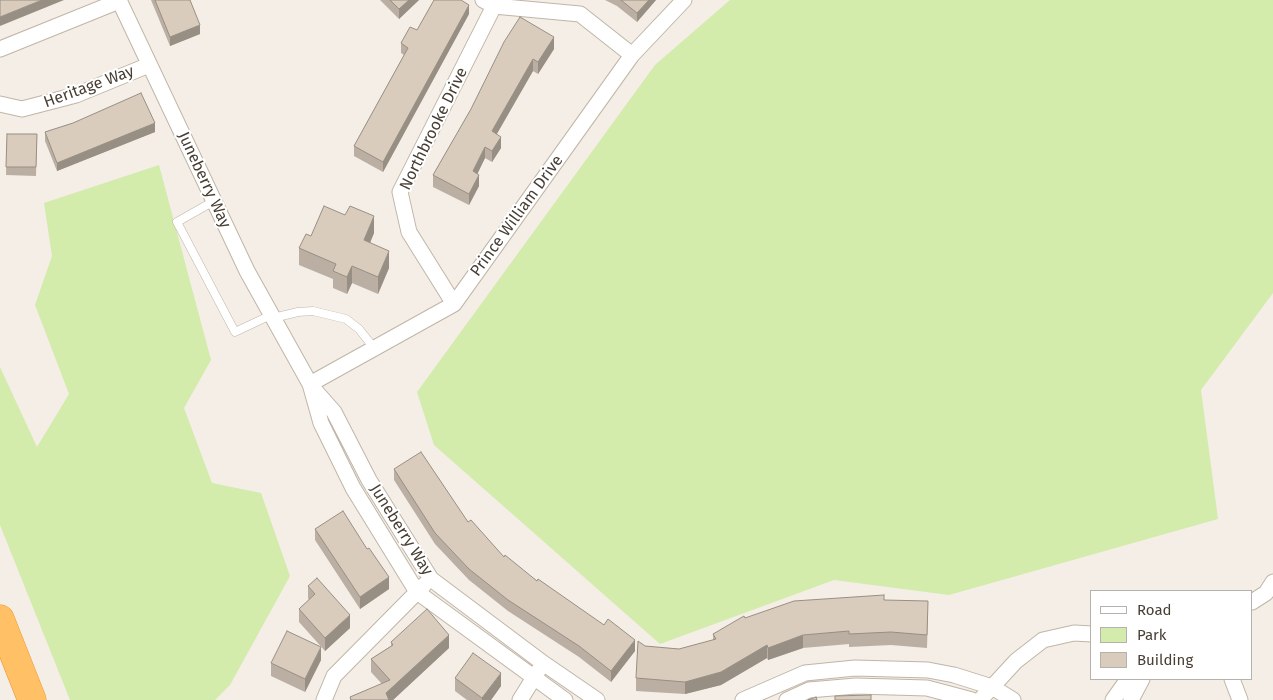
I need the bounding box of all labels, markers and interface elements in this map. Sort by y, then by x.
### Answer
street label: Heritage Way [41,62,137,112]
street label: Northbrooke Drive [396,65,472,193]
street label: Juneberry Way [173,129,235,231]
street label: Prince William Drive [467,152,567,280]
street label: Juneberry Way [365,481,437,579]
legend [1090,590,1253,680]
text: Road [1137,601,1172,619]
text: Park [1137,626,1167,644]
text: Building [1137,651,1193,669]

